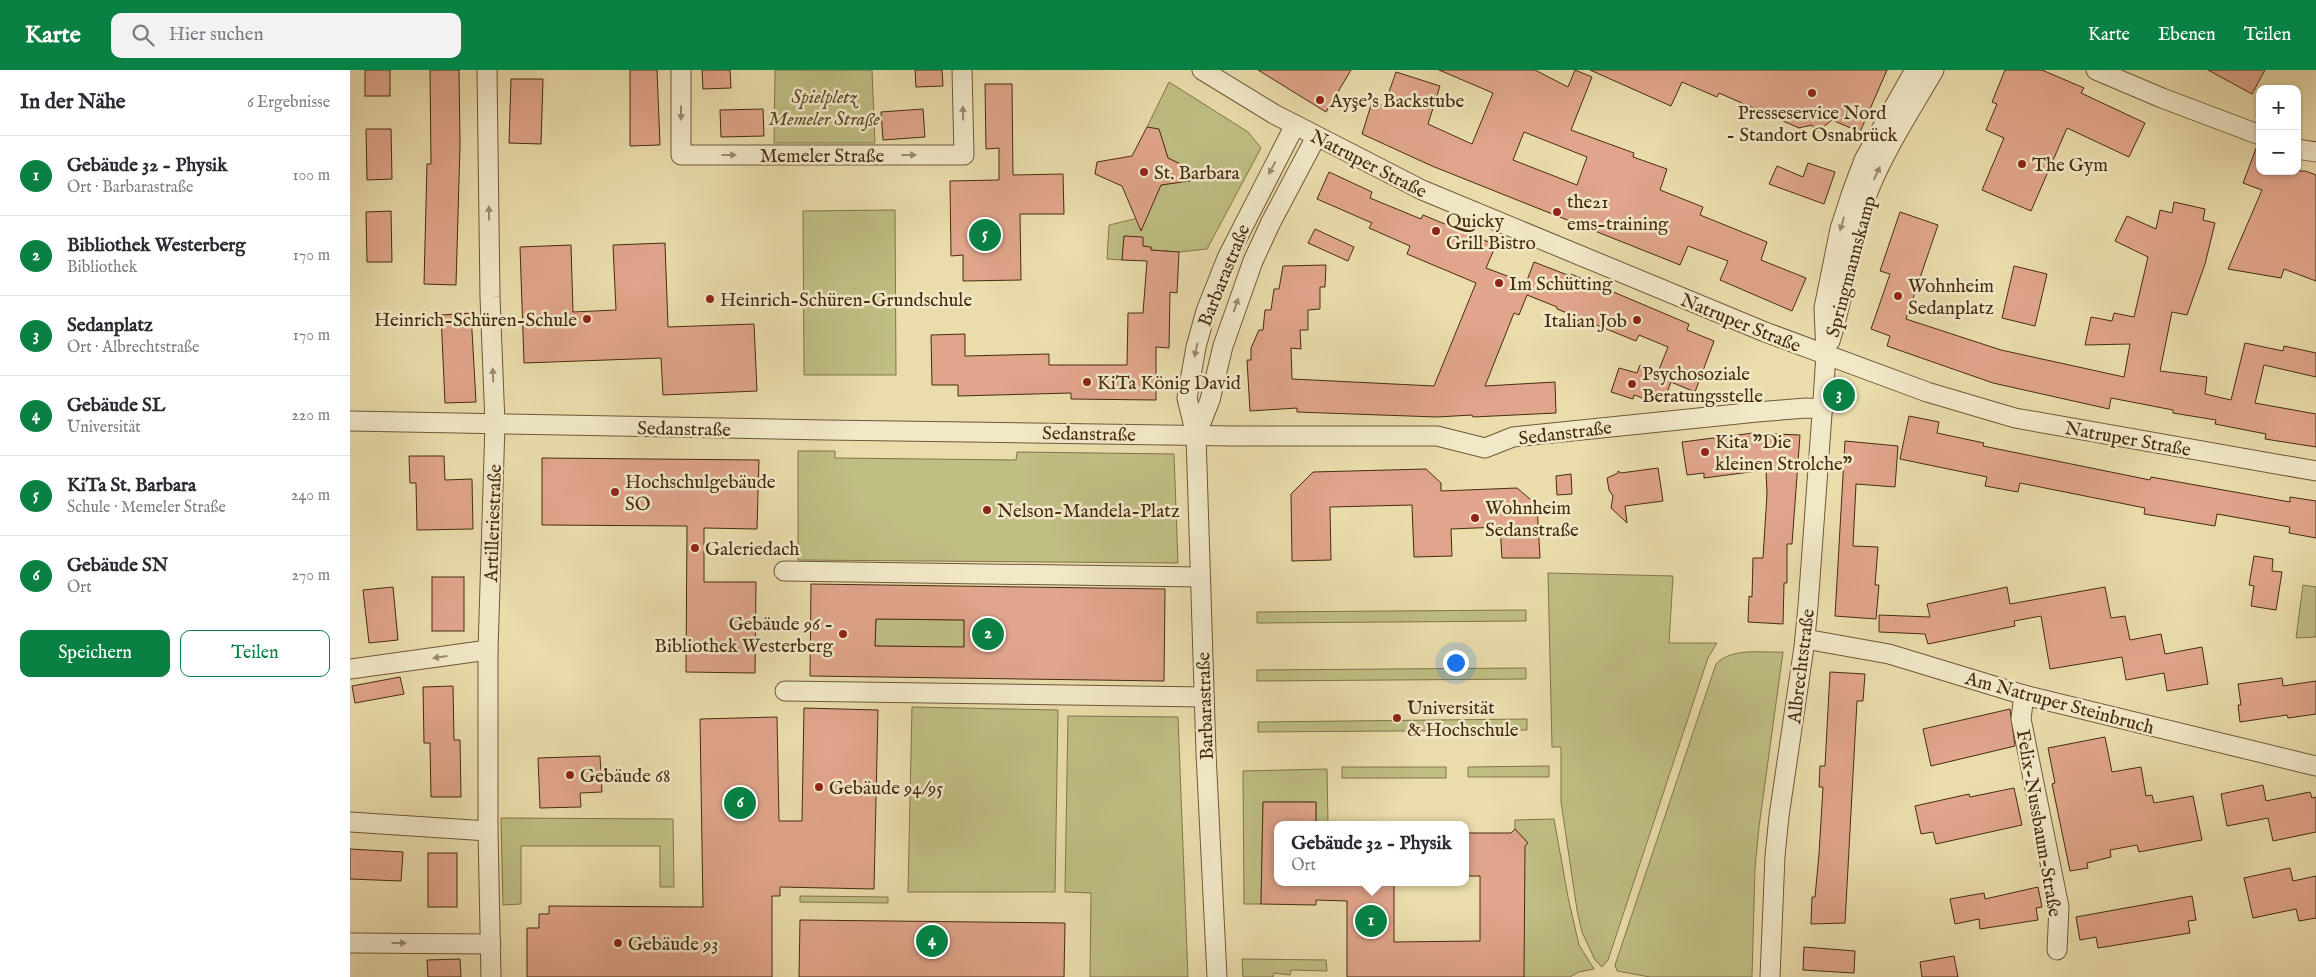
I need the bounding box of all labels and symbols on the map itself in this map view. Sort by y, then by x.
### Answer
park label: Spielpletz Memeler Straße [768,86,880,132]
marker: Presseservice Nord - Standort Osnabrück [1806,87,1818,99]
place label: Ayşe's Backstube [1329,90,1464,114]
marker: Ayşe's Backstube [1314,94,1326,106]
place label: Presseservice Nord - Standort Osnabrück [1726,102,1899,148]
one-way arrow [958,104,966,120]
one-way arrow [677,105,685,121]
street label: Natruper Straße [1306,125,1431,205]
street label: Memeler Straße [760,145,885,169]
one-way arrow [722,151,738,159]
one-way arrow [902,151,918,159]
place label: The Gym [2032,154,2108,178]
marker: The Gym [2016,158,2028,170]
one-way arrow [1268,161,1276,176]
place label: St. Barbara [1154,162,1241,186]
marker: St. Barbara [1138,166,1150,178]
one-way arrow [1873,166,1881,180]
place label: the21 ems-training [1567,191,1669,237]
street label: Springmannskamp [1821,193,1882,340]
one-way arrow [485,205,493,221]
marker: the21 ems-training [1551,206,1563,218]
place label: Quicky Grill Bistro [1446,210,1536,256]
pin: 5 [969,216,1001,254]
one-way arrow [1837,217,1845,232]
street label: Barbarastraße [1193,221,1256,330]
marker: Quicky Grill Bistro [1430,225,1442,237]
place label: Im Schütting [1509,273,1613,297]
place label: Wohnheim Sedanplatz [1908,275,1994,321]
marker: Im Schütting [1493,277,1505,289]
place label: Heinrich-Schüren-Grundschule [720,289,972,313]
street label: Natruper Straße [1677,289,1804,359]
marker: Wohnheim Sedanplatz [1892,290,1904,302]
marker: Heinrich-Schüren-Grundschule [704,293,716,305]
one-way arrow [1233,298,1240,313]
place label: Heinrich-Schüren-Schule [374,309,577,333]
place label: Italian Job [1544,310,1627,334]
marker: Heinrich-Schüren-Schule [581,313,593,325]
marker: Italian Job [1631,314,1643,326]
one-way arrow [1192,342,1200,357]
place label: Psychosoziale Beratungsstelle [1642,363,1763,409]
one-way arrow [489,367,497,383]
place label: KiTa König David [1097,372,1242,396]
marker: KiTa König David [1081,376,1093,388]
pin: 3 [1823,376,1855,414]
marker: Psychosoziale Beratungsstelle [1626,378,1638,390]
street label: Sedanstraße [1517,416,1614,452]
street label: Sedanstraße [637,417,731,443]
street label: Natruper Straße [2063,417,2193,463]
street label: Sedanstraße [1042,422,1136,448]
place label: Kita "Die kleinen Strolche" [1715,431,1852,477]
marker: Kita "Die kleinen Strolche" [1699,446,1711,458]
street label: Artilleriestraße [480,463,508,583]
place label: Hochschulgebäude SO [625,471,776,517]
marker: Hochschulgebäude SO [609,486,621,498]
place label: Wohnheim Sedanstraße [1485,497,1579,543]
place label: Nelson-Mandela-Platz [997,500,1180,524]
marker: Nelson-Mandela-Platz [981,504,993,516]
marker: Wohnheim Sedanstraße [1469,512,1481,524]
place label: Galeriedach [705,538,799,562]
marker: Galeriedach [689,542,701,554]
street label: Albrechtstraße [1783,607,1821,726]
place label: Gebäude 96 - Bibliothek Westerberg [654,613,834,659]
pin: 2 [972,615,1004,653]
marker: Gebäude 96 - Bibliothek Westerberg [837,628,849,640]
your location [1443,650,1469,676]
street label: Barbarastraße [1192,651,1220,760]
one-way arrow [431,653,447,661]
street label: Am Natruper Steinbruch [1961,667,2157,741]
place label: Universität & Hochschule [1407,697,1519,743]
marker: Universität & Hochschule [1391,712,1403,724]
street label: Felix-Nussbaum-Straße [2010,728,2066,919]
place label: Gebäude 68 [580,765,671,789]
marker: Gebäude 68 [564,769,576,781]
place label: Gebäude 94/95 [829,777,943,801]
marker: Gebäude 94/95 [813,781,825,793]
pin: 6 [724,784,756,822]
pin: 1 [1355,902,1387,940]
pin: 4 [916,922,948,960]
place label: Gebäude 93 [628,933,718,957]
marker: Gebäude 93 [612,937,624,949]
one-way arrow [391,939,407,947]

